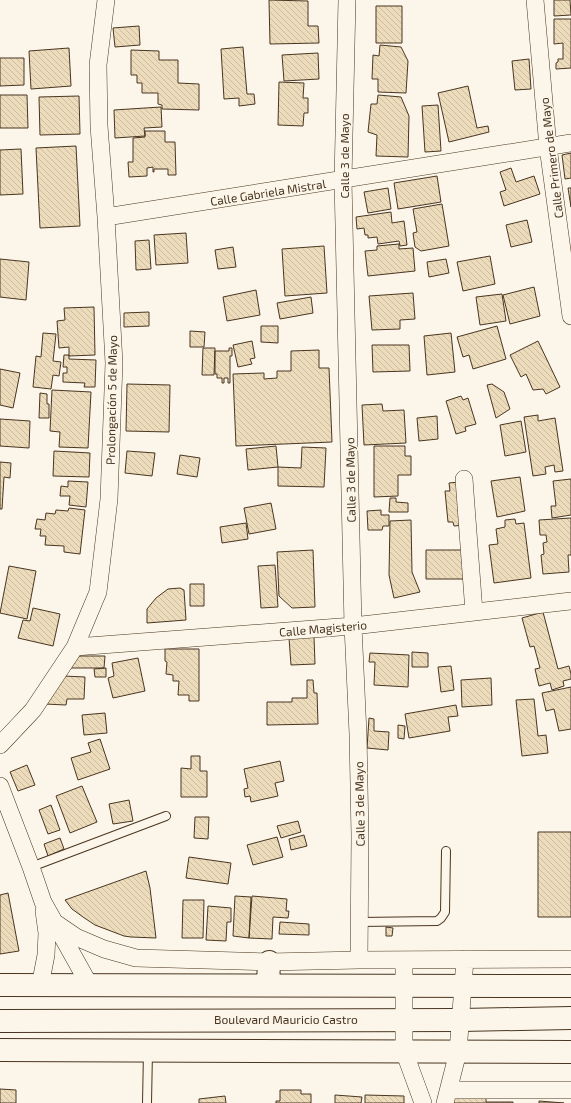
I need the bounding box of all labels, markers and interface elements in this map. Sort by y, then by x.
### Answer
street label: Calle Primero de Mayo [537,96,565,219]
street label: Calle 3 de Mayo [337,113,351,199]
street label: Calle Gabriela Mistral [209,176,327,208]
street label: Prolongación 5 de Mayo [103,335,119,465]
street label: Calle 3 de Mayo [342,437,358,523]
street label: Calle Magisterio [278,617,368,639]
street label: Calle 3 de Mayo [351,761,367,847]
street label: Boulevard Mauricio Castro [214,1012,358,1026]

